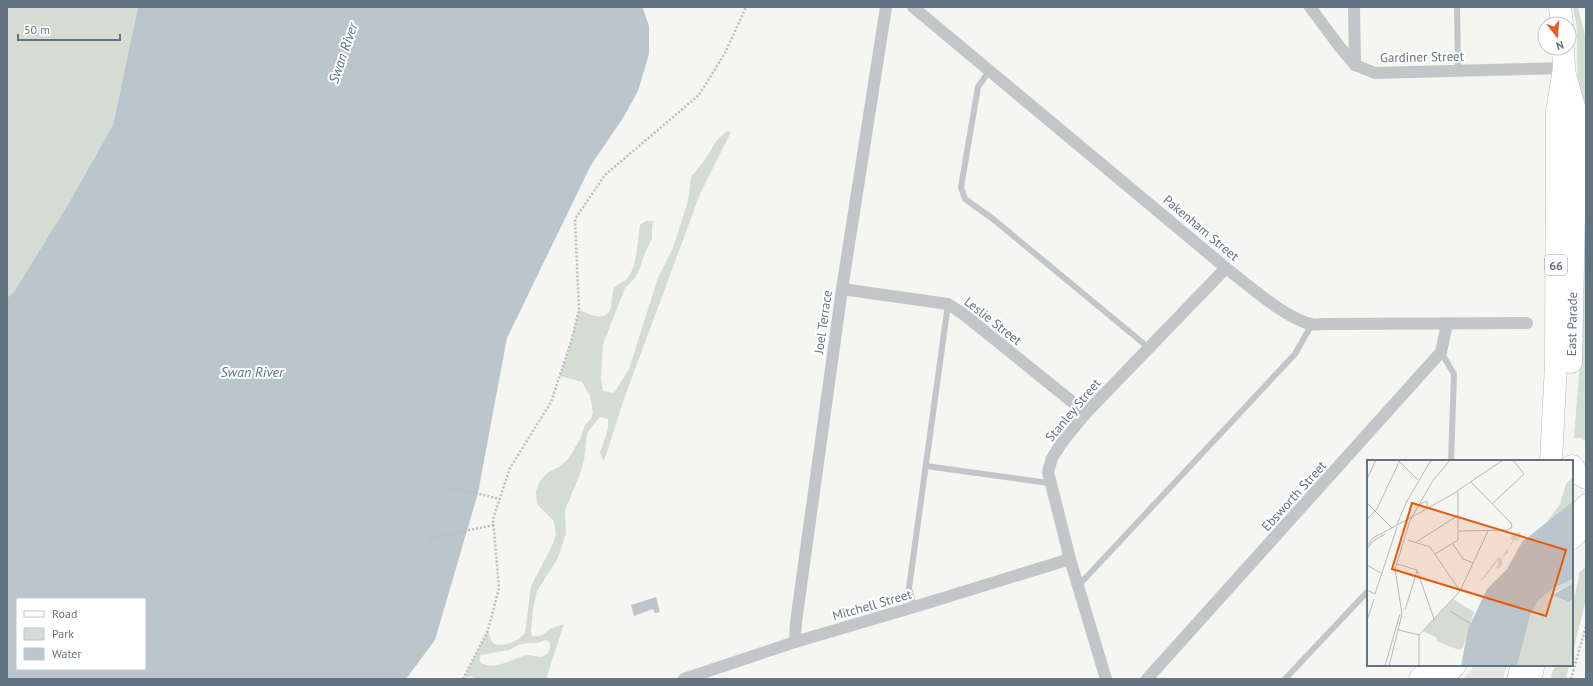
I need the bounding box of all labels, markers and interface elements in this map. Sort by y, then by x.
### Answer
scale bar [18,16,120,42]
north arrow [1537,16,1577,56]
water label: Swan River [324,19,362,86]
text: 50 m [24,22,50,37]
text: N [1554,38,1565,53]
street label: Gardiner Street [1380,48,1465,66]
street label: Pakenham Street [1160,191,1243,265]
road number: 66 [1545,255,1567,275]
street label: Joel Terrace [810,289,836,356]
street label: East Parade [1563,292,1581,356]
street label: Leslie Street [961,293,1026,349]
water label: Swan River [221,363,285,381]
street label: Stanley Street [1042,374,1105,445]
street label: Ebsworth Street [1258,457,1330,535]
inset map [1367,460,1573,666]
street label: Mitchell Street [830,585,914,624]
legend [16,598,146,670]
text: Road [52,606,77,621]
text: Park [52,626,74,641]
text: Water [52,646,82,661]

